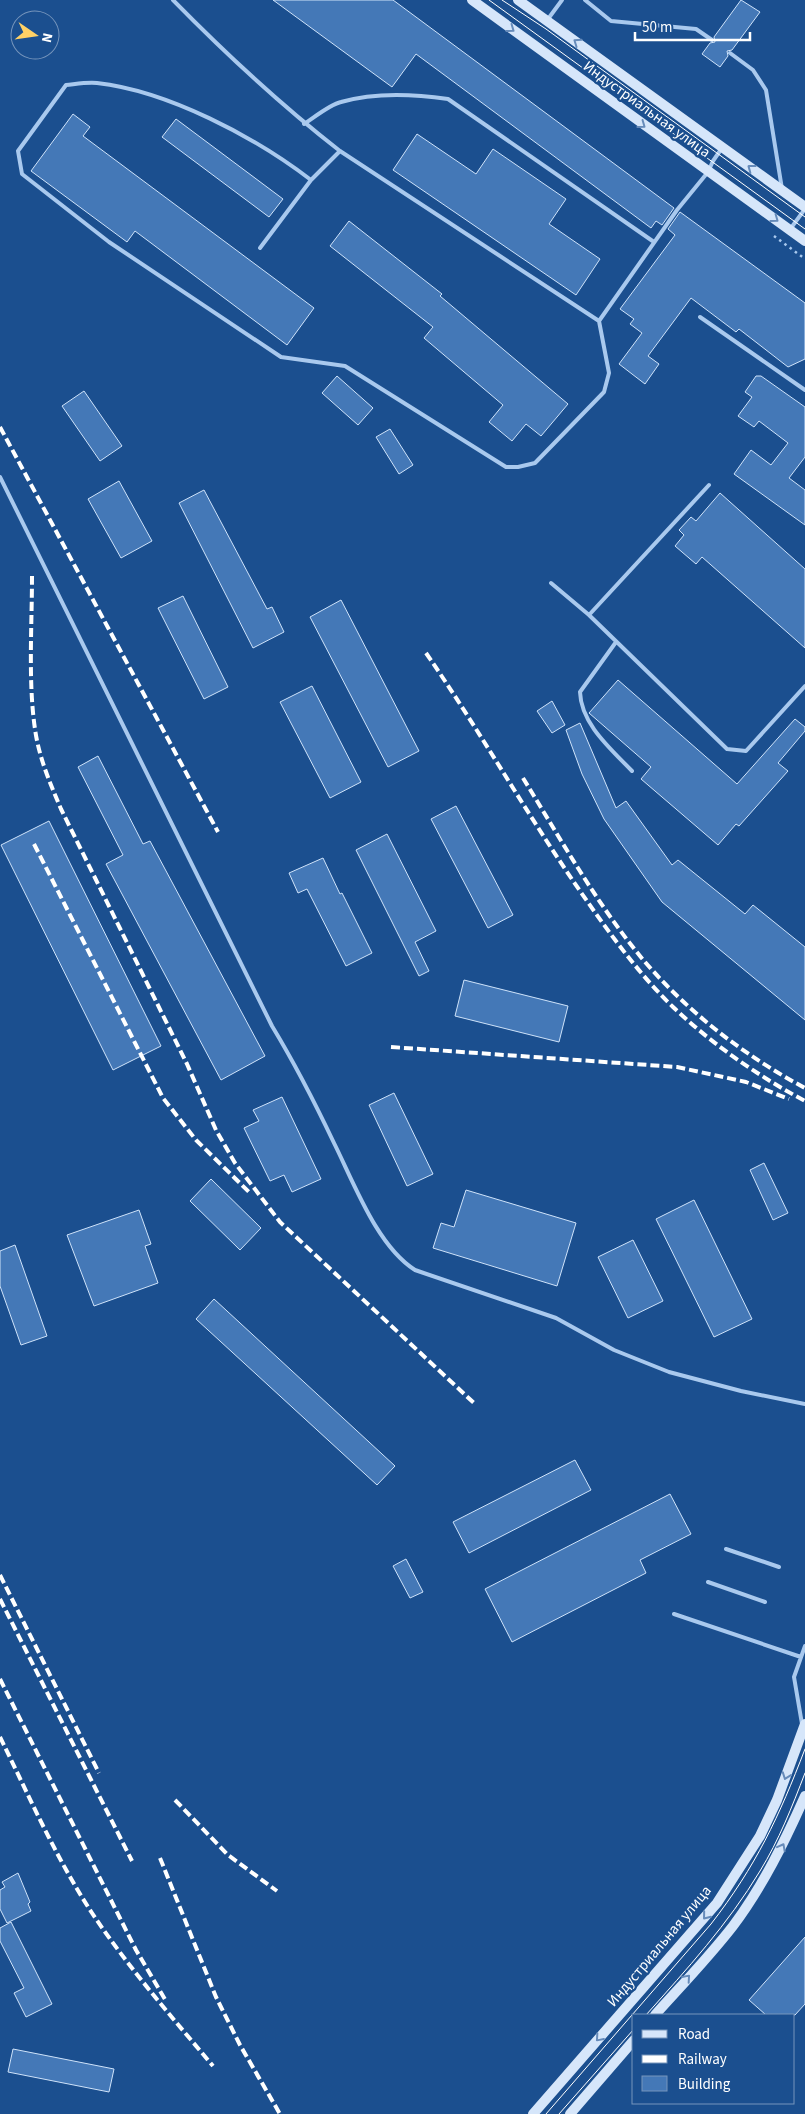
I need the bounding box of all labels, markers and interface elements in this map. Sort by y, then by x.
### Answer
north arrow [10,10,60,60]
scale bar [635,10,750,42]
text: 50 m [642,17,672,38]
one-way arrow [506,23,515,32]
text: N [36,31,57,44]
one-way arrow [573,39,583,48]
street label: Индустриальная улица [579,56,715,163]
one-way arrow [636,119,646,128]
one-way arrow [748,165,757,173]
one-way arrow [769,213,779,222]
one-way arrow [782,1771,792,1779]
one-way arrow [776,1843,786,1852]
street label: Индустриальная улица [602,1881,716,2011]
one-way arrow [704,1910,712,1919]
one-way arrow [682,1975,691,1984]
legend [632,2014,795,2104]
text: Road [678,2024,710,2045]
one-way arrow [596,2033,605,2042]
text: Railway [678,2049,727,2070]
text: Building [678,2074,731,2095]

